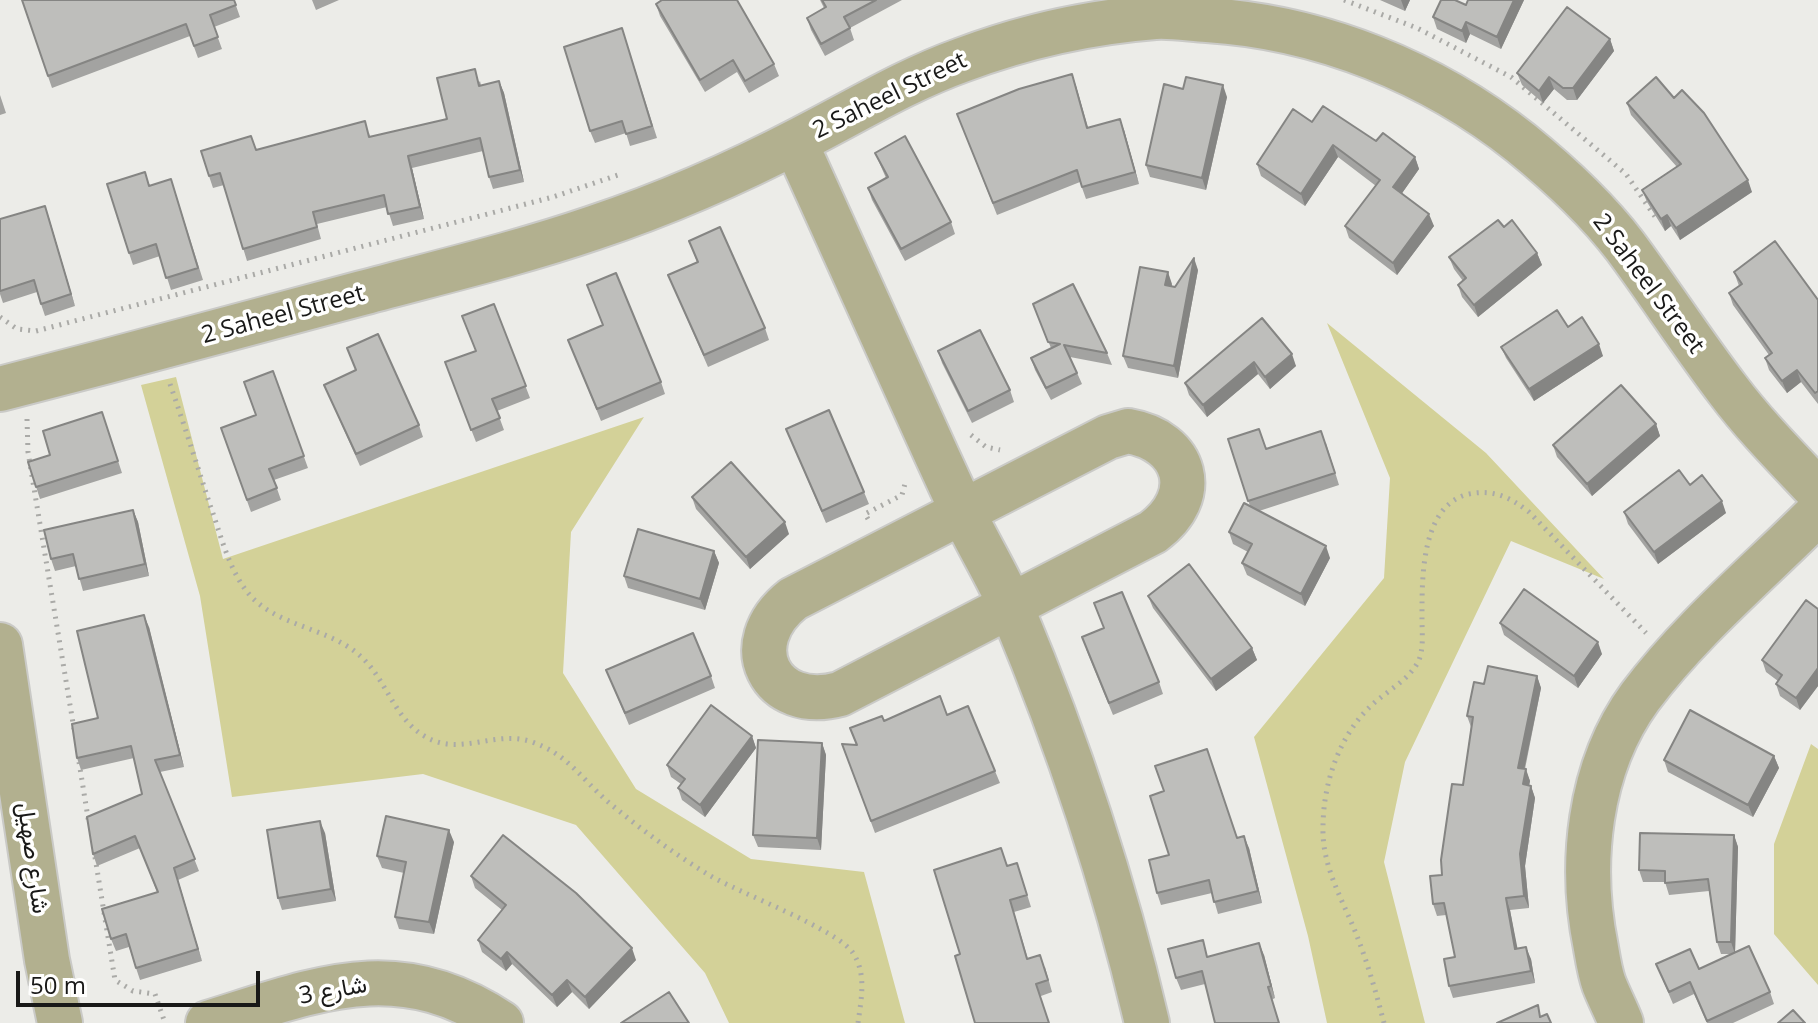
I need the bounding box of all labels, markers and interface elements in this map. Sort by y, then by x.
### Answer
street label: 2 Saheel Street [808,46,972,146]
street label: 2 Saheel Street [1586,208,1710,360]
street label: 2 Saheel Street [198,279,368,351]
street label: شارع صهيل [10,800,54,916]
scale bar [20,955,264,1005]
text: 50 m [30,968,86,1001]
street label: 3 شارع [297,971,369,1011]

